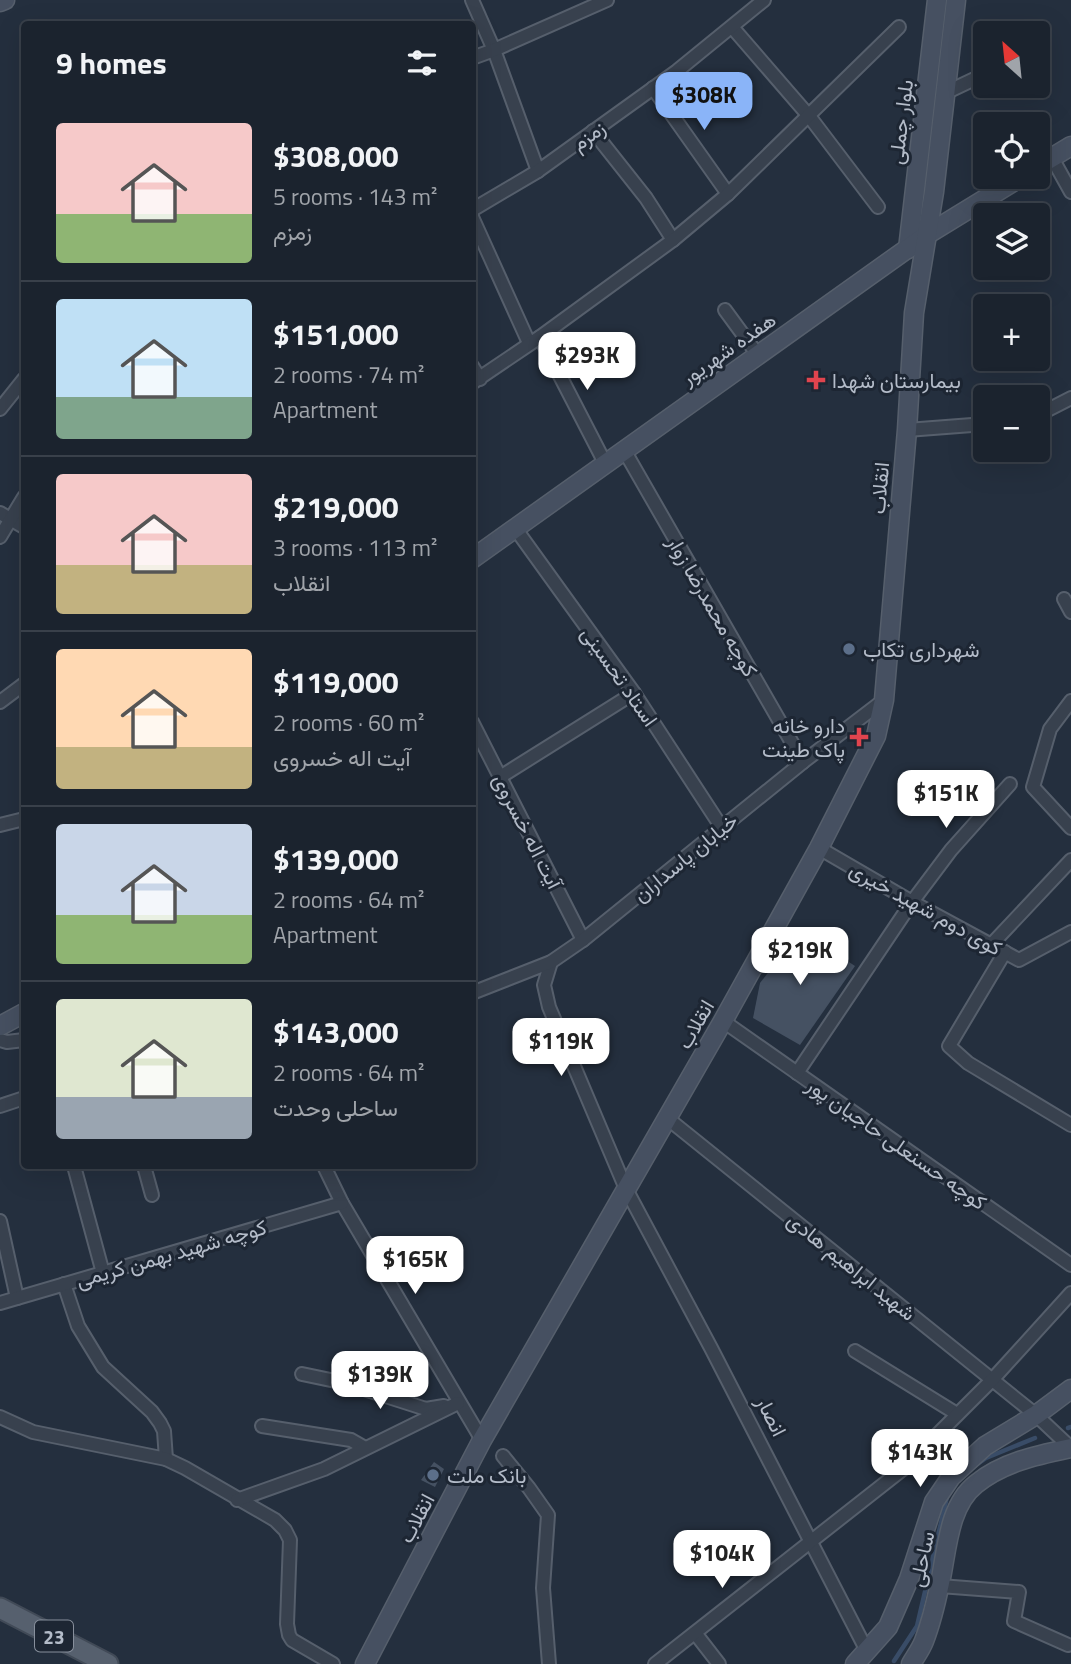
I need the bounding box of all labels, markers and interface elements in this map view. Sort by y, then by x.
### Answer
north arrow [973,21,1050,98]
map controls [973,21,1050,462]
text: 9 homes [56,40,167,86]
icon: filters [403,44,441,82]
pin: $308K [655,72,753,132]
text: $308K [671,77,737,112]
street label: بلوار چملی [879,78,921,166]
street label: زمزم [564,112,612,158]
button: locate [973,112,1050,189]
text: $308,000 [273,133,399,179]
icon: home [112,151,196,235]
text: 5 rooms · 143 m² [273,179,437,214]
button: layers [973,203,1050,280]
text: زمزم [273,214,312,249]
button: + [973,294,1050,371]
street label: هفده شهریور [673,303,782,393]
text: $151,000 [273,311,399,357]
icon: home [112,327,196,411]
pin: $293K [538,332,636,392]
text: $293K [554,337,620,372]
text: 2 rooms · 74 m² [273,357,424,392]
place label: بیمارستان شهدا [832,364,961,396]
marker: بیمارستان شهدا [806,370,826,390]
button: − [973,385,1050,462]
text: Apartment [273,392,378,427]
street label: انقلاب [861,461,897,515]
text: $219,000 [273,484,399,530]
icon: home [112,502,196,586]
street label: کوچه محمدرضا زوار [659,529,766,683]
text: 3 rooms · 113 m² [273,530,437,565]
text: انقلاب [273,565,330,600]
street label: استاد تحسینی [573,619,667,733]
place label: شهرداری تکاب [863,633,980,665]
marker: شهرداری تکاب [841,641,857,657]
text: $119,000 [273,659,399,705]
icon: home [112,677,196,761]
text: 2 rooms · 60 m² [273,705,424,740]
place label: دارو خانه پاک طینت [762,709,845,765]
marker: دارو خانه پاک طینت [851,729,867,745]
text: آیت اله خسروی [273,740,411,775]
street label: آیت اله خسروی [485,768,572,896]
pin: $151K [897,770,995,830]
text: $151K [913,775,979,810]
street label: خیابان پاسداران [626,805,744,909]
text: $139,000 [273,836,399,882]
icon: home [112,852,196,936]
street label: کوی دوم شهید خیری [844,853,1008,963]
text: 2 rooms · 64 m² [273,882,424,917]
text: Apartment [273,917,378,952]
pin: $219K [751,928,849,987]
text: $219K [767,932,833,967]
street label: انقلاب [668,993,722,1055]
text: $143,000 [273,1009,399,1055]
pin: $119K [512,1018,610,1078]
text: $119K [528,1023,594,1058]
icon: home [112,1027,196,1111]
text: 2 rooms · 64 m² [273,1055,424,1090]
street label: کوچه حسنعلی حاجیان پور [799,1068,994,1217]
text: ساحلی وحدت [273,1090,398,1125]
street label: شهید ابراهیم هادی [780,1204,924,1328]
street label: کوچه شهید بهمن کریمی [72,1210,270,1296]
pin: $165K [366,1236,464,1296]
text: $165K [382,1241,448,1276]
pin: $139K [331,1352,429,1411]
text: $139K [347,1356,413,1391]
street label: انصار [748,1389,796,1442]
pin: $143K [871,1430,969,1489]
text: $143K [887,1434,953,1469]
place label: بانک ملت [447,1459,526,1491]
marker: بانک ملت [425,1467,441,1483]
street label: انقلاب [390,1487,442,1549]
street label: ساحلی [899,1528,943,1590]
pin: $104K [673,1530,771,1590]
text: $104K [689,1535,755,1570]
road number: 23 [35,1620,73,1652]

